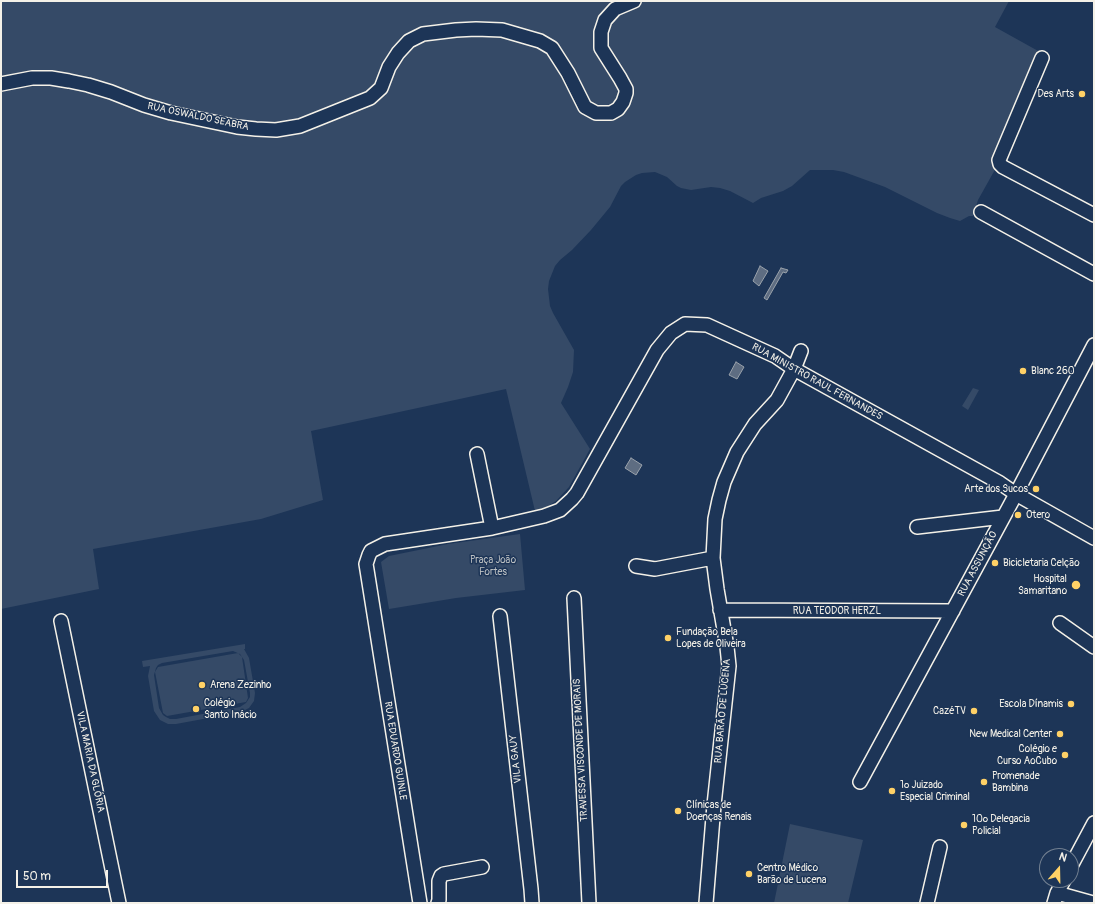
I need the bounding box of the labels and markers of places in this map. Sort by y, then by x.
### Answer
place label: Des Arts [1038,88,1074,100]
marker: Des Arts [1077,89,1087,99]
place label: Blanc 260 [1031,365,1075,377]
marker: Blanc 260 [1018,366,1028,376]
place label: Arte dos Sucos [964,483,1028,495]
marker: Arte dos Sucos [1031,484,1041,494]
place label: Otero [1026,509,1050,521]
marker: Otero [1013,510,1023,520]
place label: Bicicletaria Celção [1003,557,1080,569]
marker: Bicicletaria Celção [990,558,1000,568]
place label: Hospital Samaritano [1018,573,1067,596]
marker: Hospital Samaritano [1070,579,1082,591]
place label: Fundação Bela Lopes de Oliveira [676,626,746,650]
marker: Fundação Bela Lopes de Oliveira [663,633,673,643]
place label: Arena Zezinho [210,679,271,691]
marker: Arena Zezinho [197,680,207,690]
place label: Colégio Santo Inácio [204,697,257,720]
place label: Escola Dínamis [999,698,1063,710]
marker: Escola Dínamis [1066,699,1076,709]
marker: Colégio Santo Inácio [191,704,201,714]
place label: CazéTV [933,705,966,717]
marker: CazéTV [969,706,979,716]
place label: New Medical Center [969,728,1052,740]
marker: New Medical Center [1055,729,1065,739]
place label: Colégio e Curso AoCubo [997,743,1057,766]
marker: Colégio e Curso AoCubo [1060,750,1070,760]
place label: Promenade Bambina [992,770,1040,794]
marker: Promenade Bambina [979,777,989,787]
place label: 1º Juizado Especial Criminal [900,779,970,802]
marker: 1º Juizado Especial Criminal [887,786,897,796]
place label: Clínicas de Doenças Renais [686,799,752,822]
marker: Clínicas de Doenças Renais [673,806,683,816]
place label: 10º Delegacia Policial [972,813,1030,836]
marker: 10º Delegacia Policial [959,820,969,830]
place label: Centro Médico Barão de Lucena [757,862,826,886]
marker: Centro Médico Barão de Lucena [744,869,754,879]

